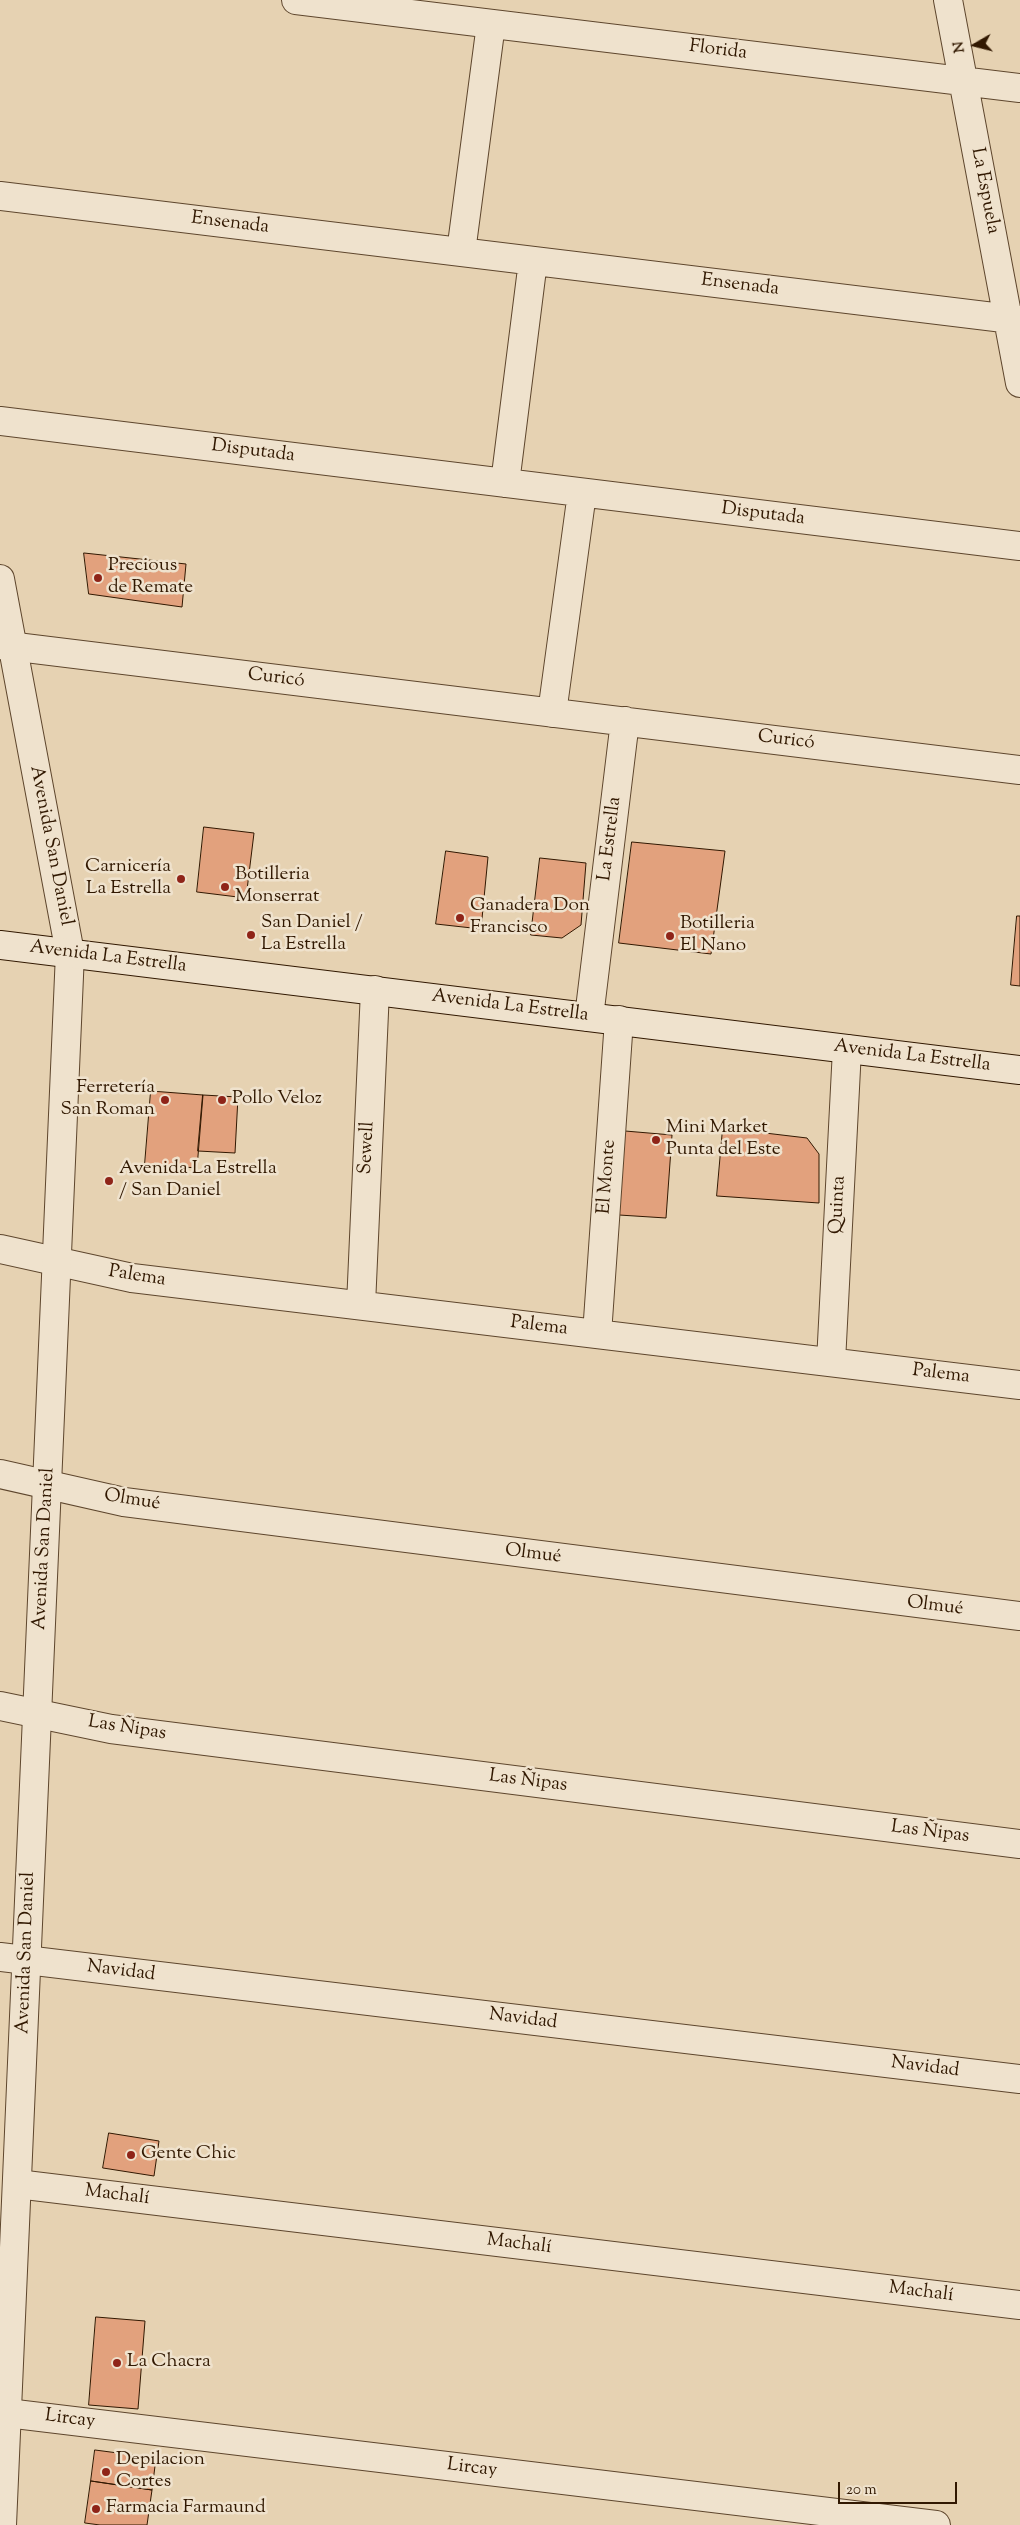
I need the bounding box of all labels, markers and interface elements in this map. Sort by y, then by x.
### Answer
north arrow [950,20,1000,70]
street label: Florida [688,36,748,66]
text: N [949,40,971,54]
street label: La Espuela [964,146,1004,236]
street label: Ensenada [190,208,270,240]
street label: Ensenada [700,270,780,302]
street label: Disputada [210,436,296,468]
street label: Disputada [720,499,806,531]
place label: Precious de Remate [108,556,193,600]
marker: Precious de Remate [92,572,104,584]
street label: Curicó [246,664,306,694]
street label: Curicó [756,726,816,756]
street label: Avenida San Daniel [23,764,77,928]
street label: La Estrella [595,795,627,883]
place label: Carnicería La Estrella [85,857,171,901]
place label: Botilleria Monserrat [235,865,319,909]
marker: Carnicería La Estrella [175,873,187,885]
marker: Botilleria Monserrat [219,881,231,893]
place label: Ganadera Don Francisco [470,896,590,940]
marker: Ganadera Don Francisco [454,912,466,924]
place label: San Daniel / La Estrella [261,913,363,957]
place label: Botilleria El Nano [680,914,755,958]
marker: San Daniel / La Estrella [245,929,257,941]
marker: Botilleria El Nano [664,930,676,942]
street label: Avenida La Estrella [28,937,188,979]
street label: Avenida La Estrella [430,986,590,1028]
street label: Avenida La Estrella [832,1036,992,1078]
place label: Ferretería San Roman [60,1078,155,1122]
place label: Pollo Veloz [232,1089,322,1111]
marker: Ferretería San Roman [159,1094,171,1106]
marker: Pollo Veloz [216,1094,228,1106]
place label: Mini Market Punta del Este [666,1118,781,1162]
street label: Sewell [355,1121,381,1175]
marker: Mini Market Punta del Este [650,1134,662,1146]
street label: El Monte [594,1139,622,1215]
place label: Avenida La Estrella / San Daniel [119,1159,277,1203]
marker: Avenida La Estrella / San Daniel [103,1175,115,1187]
street label: Quinta [826,1175,852,1235]
street label: Palema [107,1261,167,1293]
street label: Palema [509,1312,569,1342]
street label: Palema [911,1360,971,1390]
street label: Avenida San Daniel [29,1467,61,1631]
street label: Olmué [102,1485,162,1517]
street label: Olmué [503,1540,563,1570]
street label: Olmué [905,1592,965,1622]
street label: Las Ñipas [86,1712,168,1746]
street label: Las Ñipas [487,1766,569,1798]
street label: Las Ñipas [889,1817,971,1849]
street label: Avenida San Daniel [13,1871,41,2035]
street label: Navidad [85,1956,157,1988]
street label: Navidad [487,2004,559,2036]
street label: Navidad [889,2052,961,2084]
place label: Gente Chic [141,2144,236,2166]
marker: Gente Chic [125,2149,137,2161]
street label: Machalí [83,2181,151,2211]
street label: Machalí [485,2230,553,2260]
street label: Machalí [887,2278,955,2308]
place label: La Chacra [127,2352,211,2374]
marker: La Chacra [111,2357,123,2369]
street label: Lircay [44,2406,96,2434]
place label: Depilacion Cortes [116,2450,205,2494]
street label: Lircay [446,2455,498,2483]
marker: Depilacion Cortes [100,2466,112,2478]
scale bar [840,2472,959,2504]
text: 20 m [846,2480,877,2501]
place label: Farmacia Farmaund [106,2498,266,2520]
marker: Farmacia Farmaund [90,2503,102,2515]

